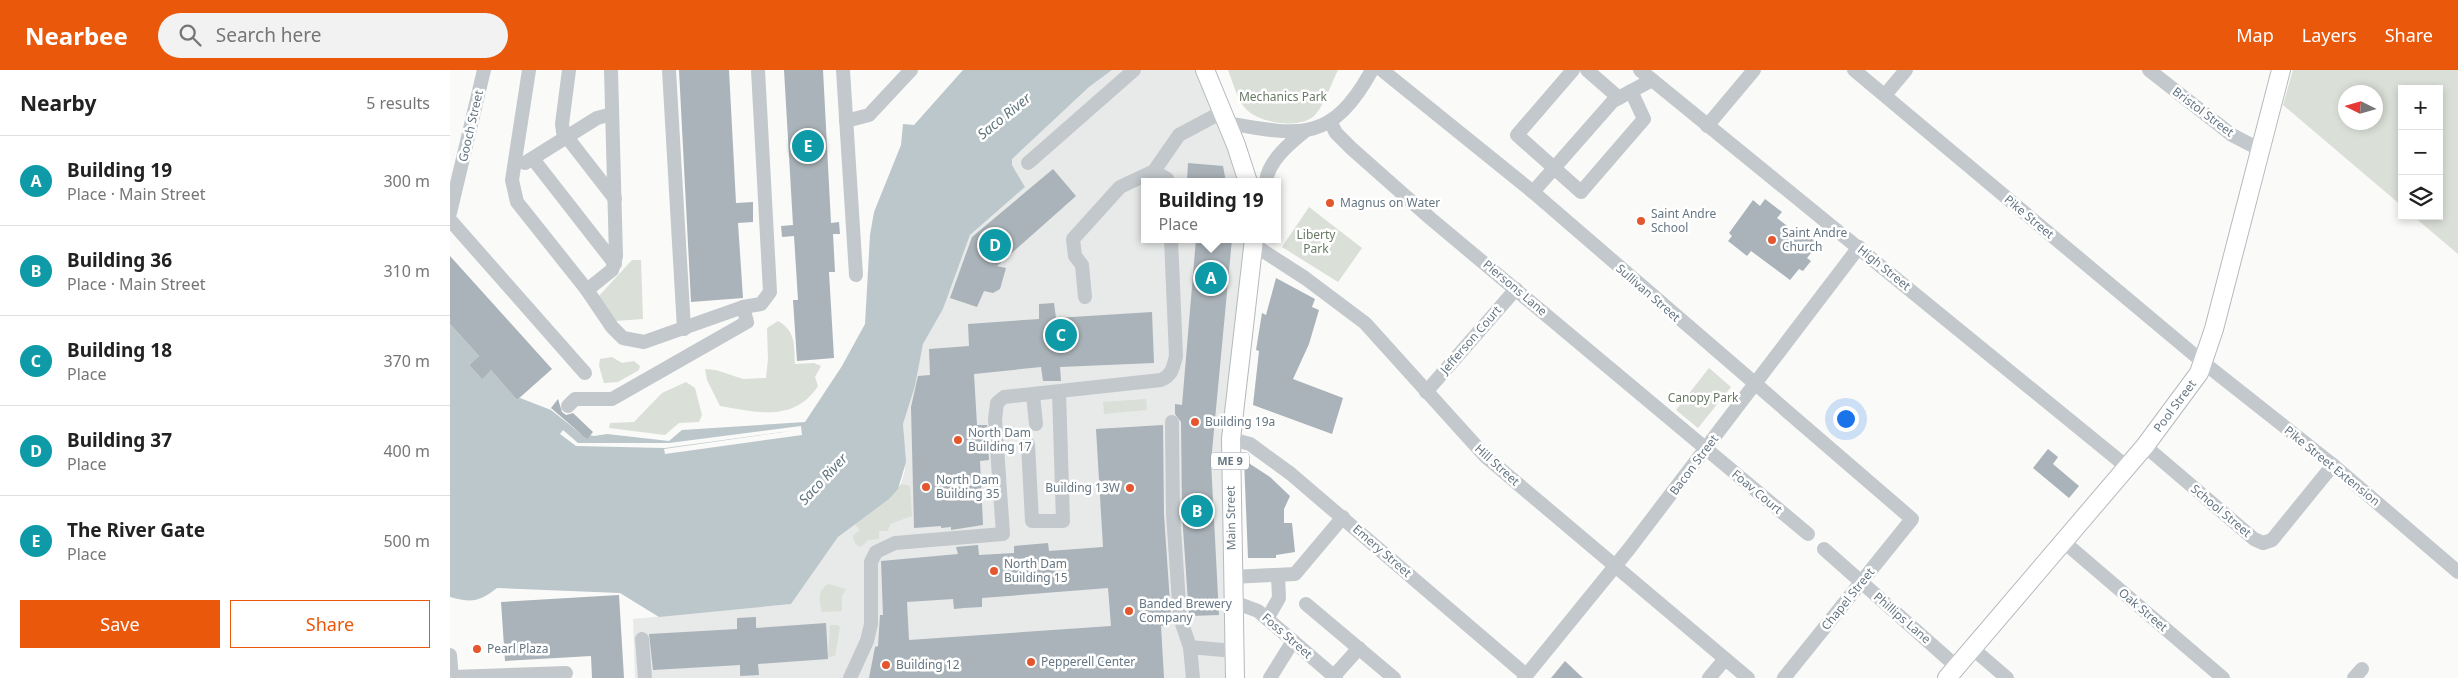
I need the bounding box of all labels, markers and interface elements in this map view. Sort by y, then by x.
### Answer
search box [158,13,508,58]
text: Nearbee [25,19,128,52]
icon: search [176,21,204,49]
text: Search here [216,22,322,48]
text: Map [2236,23,2274,47]
text: Layers [2302,23,2357,47]
text: Share [2385,23,2433,47]
street label: Bristol Street [2169,83,2238,141]
north arrow [2338,85,2383,130]
map controls [2398,85,2443,220]
button: + [2398,85,2443,130]
street label: Gooch Street [454,88,487,163]
water label: Saco River [973,88,1035,143]
park label: Mechanics Park [1239,88,1328,105]
text: Nearby [20,89,96,117]
text: 5 results [366,92,430,114]
pin: E [792,127,824,165]
button: − [2398,130,2443,175]
text: Building 19 [67,157,172,183]
text: A [30,170,42,192]
text: 300 m [383,170,430,192]
button: layers [2398,175,2443,220]
popup [1141,178,1281,243]
text: Place · Main Street [67,183,205,205]
text: Building 19 [1158,187,1264,213]
street label: Pike Street [2001,191,2058,243]
place label: Magnus on Water [1340,194,1440,211]
marker: Magnus on Water [1324,197,1336,209]
place label: Saint Andre School [1651,205,1716,236]
text: Place [1158,213,1198,235]
marker: Saint Andre School [1635,215,1647,227]
place label: Saint Andre Church [1782,224,1847,255]
pin: D [979,226,1011,264]
park label: Liberty Park [1297,226,1336,257]
marker: Saint Andre Church [1766,234,1778,246]
street label: High Street [1854,241,1915,295]
text: Building 36 [67,247,172,273]
street label: Piersons Lane [1480,256,1551,320]
pin: A [1195,259,1227,297]
text: B [31,260,41,282]
text: 310 m [383,260,430,282]
street label: Sullivan Street [1612,260,1685,326]
text: Place · Main Street [67,273,205,295]
street label: Jefferson Court [1436,301,1505,378]
pin: C [1045,316,1077,354]
text: Building 18 [67,337,172,363]
text: C [31,350,41,372]
text: 370 m [383,350,430,372]
text: Place [67,363,107,385]
street label: Pool Street [2149,375,2200,435]
park label: Canopy Park [1668,389,1739,406]
your location [1833,406,1859,432]
place label: Building 19a [1205,413,1275,430]
marker: Building 19a [1189,416,1201,428]
street label: Pike Street Extension [2281,422,2384,509]
place label: North Dam Building 17 [968,424,1032,455]
text: Building 37 [67,427,172,453]
street label: Bacon Street [1665,430,1722,498]
marker: North Dam Building 17 [952,434,964,446]
text: D [30,440,42,462]
text: 400 m [383,440,430,462]
street label: Hill Street [1471,440,1524,490]
water label: Saco River [794,449,852,508]
road number: ME 9 [1211,452,1249,470]
text: Place [67,453,107,475]
street label: Foav Court [1728,466,1787,518]
place label: North Dam Building 35 [936,471,1000,502]
place label: Building 13W [1045,479,1120,496]
street label: School Street [2188,480,2256,541]
marker: North Dam Building 35 [920,481,932,493]
marker: Building 13W [1124,482,1136,494]
street label: Main Street [1221,485,1240,551]
pin: B [1181,492,1213,530]
text: The River Gate [67,517,205,543]
street label: Emery Street [1349,520,1416,581]
text: E [32,530,40,552]
text: 500 m [383,530,430,552]
text: Place [67,543,107,565]
place label: North Dam Building 15 [1004,555,1068,586]
street label: Chapel Street [1817,563,1878,633]
marker: North Dam Building 15 [988,565,1000,577]
street label: Oak Street [2115,584,2172,636]
street label: Phillips Lane [1870,588,1935,647]
place label: Banded Brewery Company [1139,595,1233,626]
button: Save [20,600,220,648]
button: Share [230,600,430,648]
marker: Banded Brewery Company [1123,605,1135,617]
street label: Foss Street [1259,609,1317,663]
place label: Pearl Plaza [487,640,548,657]
marker: Pearl Plaza [471,643,483,655]
place label: Pepperell Center [1041,653,1135,670]
place label: Building 12 [896,656,960,673]
marker: Pepperell Center [1025,656,1037,668]
marker: Building 12 [880,659,892,671]

